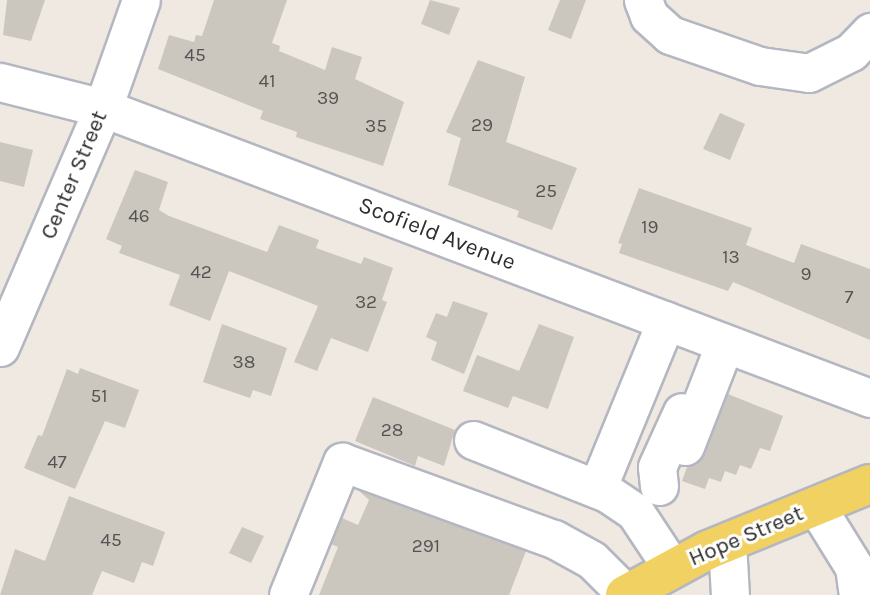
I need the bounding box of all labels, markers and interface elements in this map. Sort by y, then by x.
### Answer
house number: 45 [184,45,206,67]
house number: 41 [259,71,275,93]
house number: 39 [317,88,339,110]
street label: Center Street [35,106,113,244]
house number: 29 [471,115,493,137]
house number: 35 [365,116,387,138]
house number: 25 [535,181,557,203]
street label: Scofield Avenue [355,191,519,277]
house number: 46 [128,206,150,228]
house number: 19 [641,217,659,239]
house number: 13 [722,247,740,269]
house number: 42 [190,262,212,284]
house number: 9 [800,264,812,286]
house number: 7 [845,287,853,309]
house number: 32 [355,292,377,314]
house number: 38 [233,352,255,374]
house number: 51 [90,386,108,408]
house number: 28 [381,420,403,442]
house number: 47 [47,452,67,474]
street label: Hope Street [685,500,807,572]
house number: 45 [100,530,122,552]
house number: 291 [412,536,440,558]

